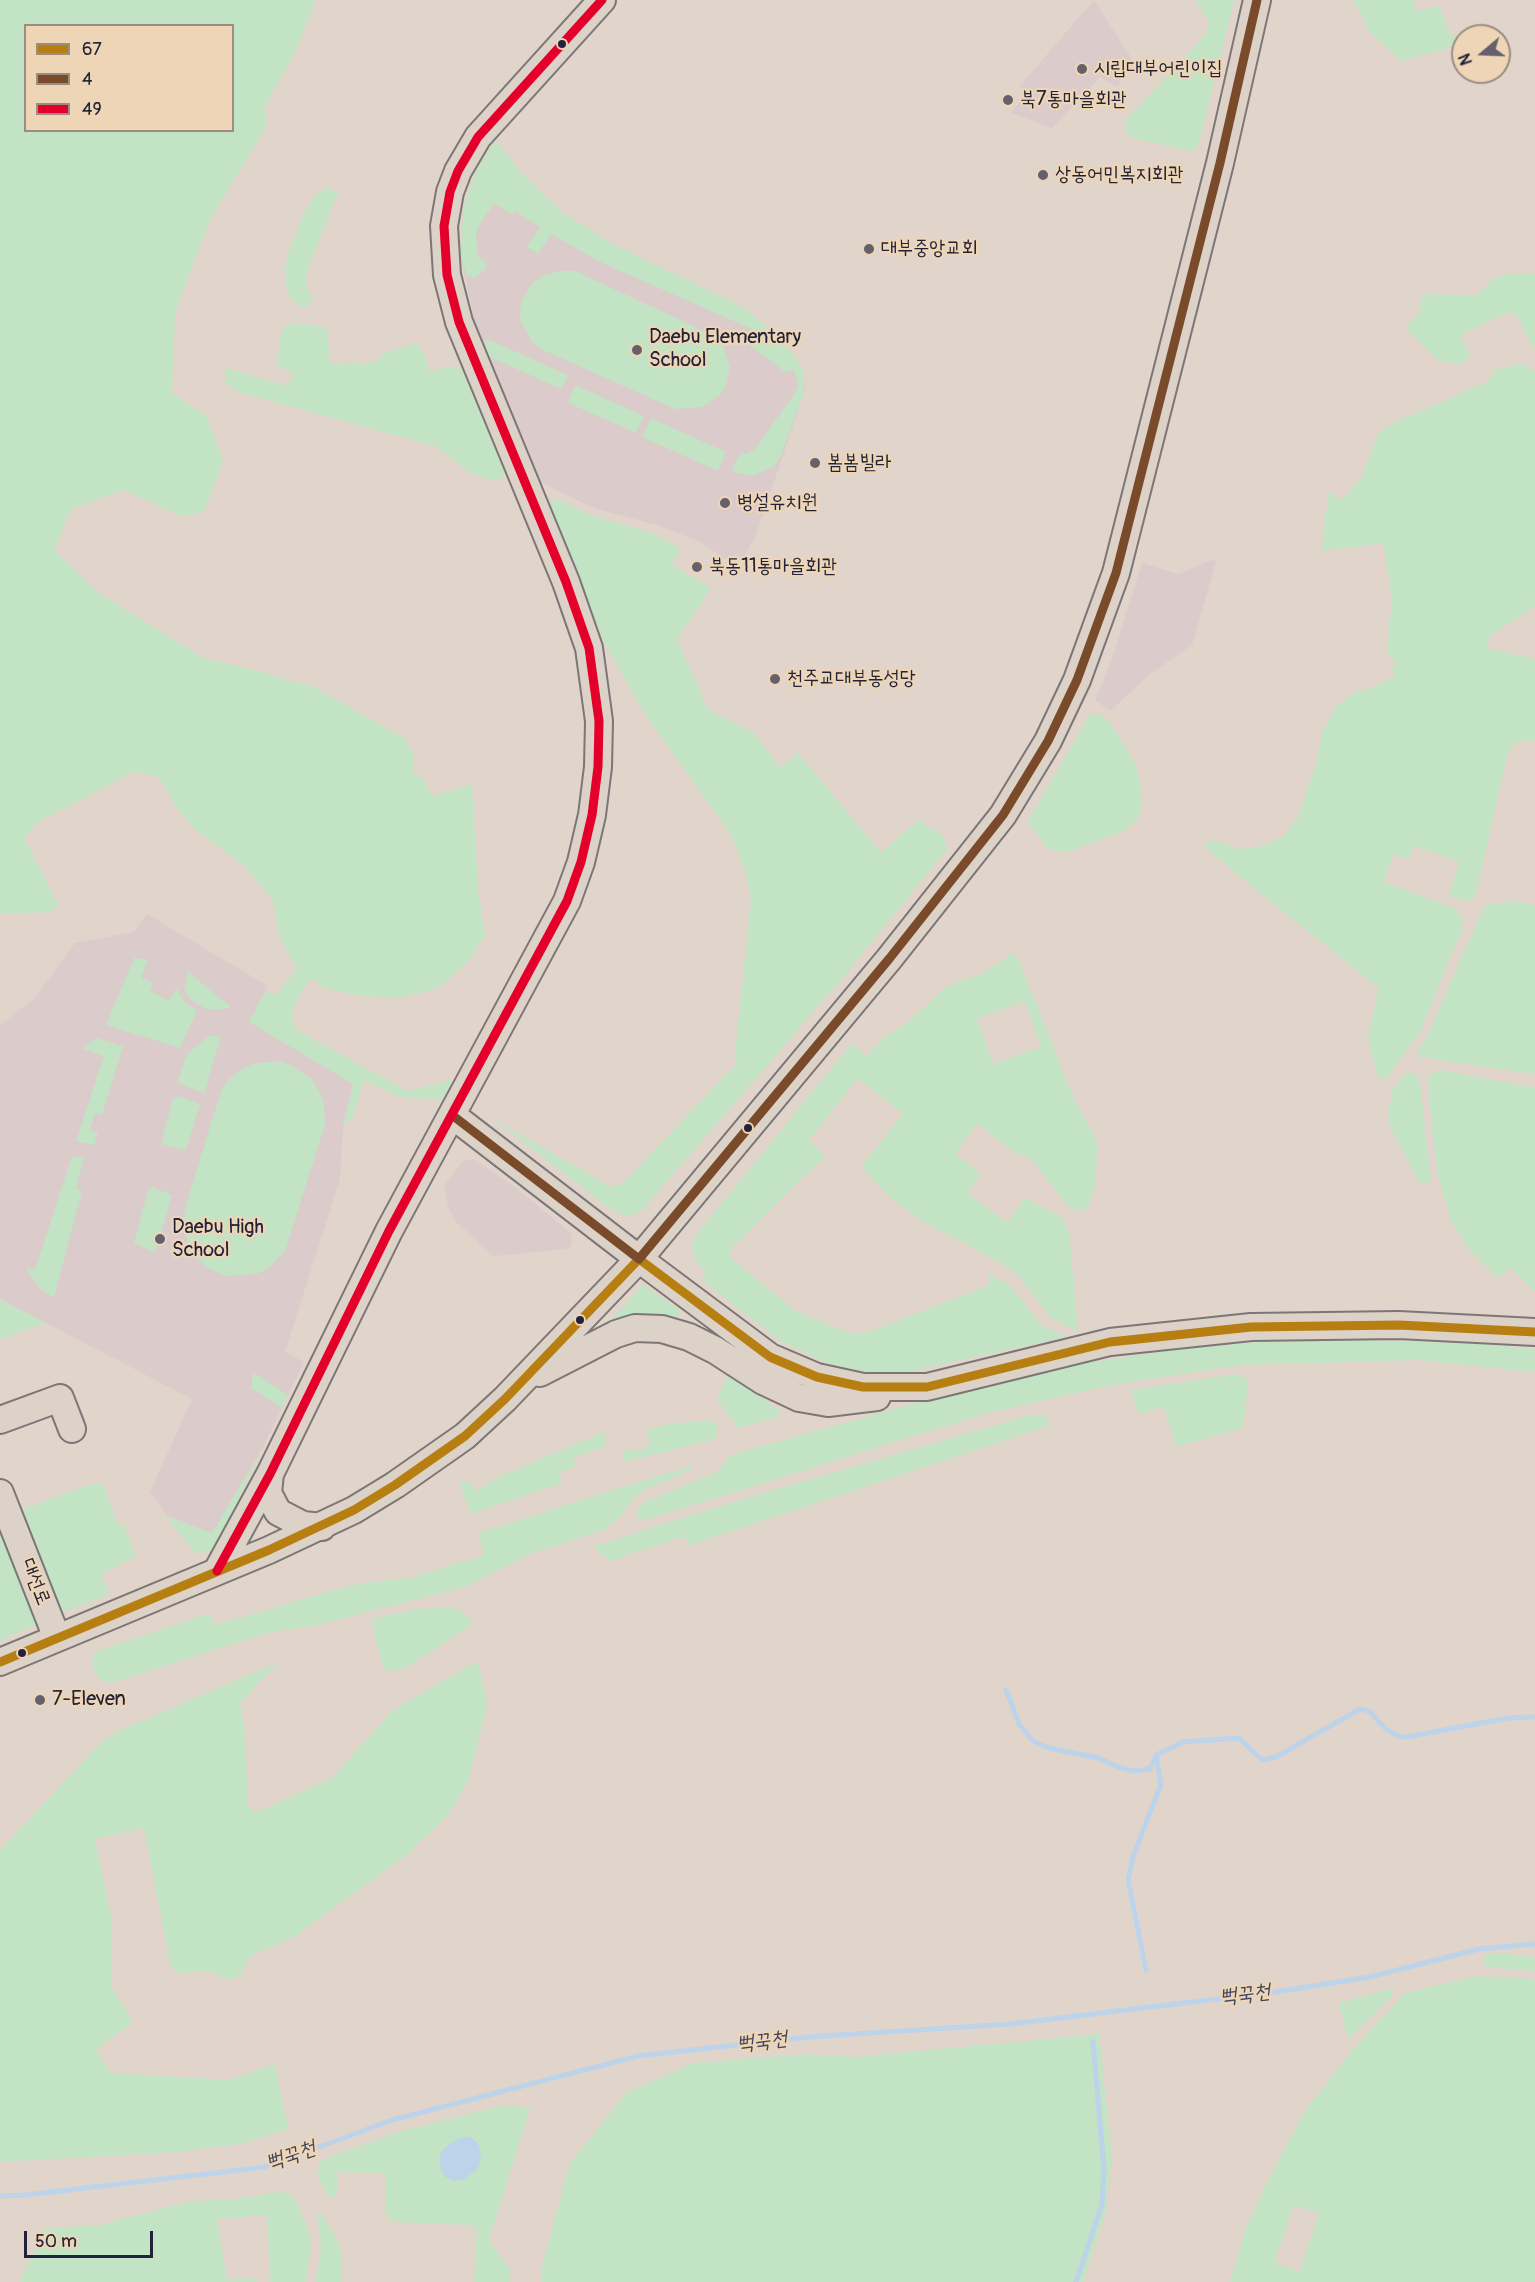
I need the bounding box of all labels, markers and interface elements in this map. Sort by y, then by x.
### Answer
legend [24,24,234,132]
north arrow [1451,24,1511,84]
text: 67 [82,38,102,61]
unlabelled marker [556,38,568,50]
text: N [1455,51,1477,68]
place label: 시립대부어린이집 [1094,57,1223,81]
marker: 시립대부어린이집 [1075,62,1089,76]
text: 4 [82,68,92,91]
place label: 북7통마을회관 [1020,88,1127,112]
marker: 북7통마을회관 [1001,93,1015,107]
text: 49 [82,98,102,121]
place label: 상동어민복지회관 [1055,163,1184,187]
marker: 상동어민복지회관 [1036,168,1050,182]
place label: 대부중앙교회 [881,237,978,261]
marker: 대부중앙교회 [862,242,876,256]
place label: Daebu Elementary School [649,326,801,373]
marker: Daebu Elementary School [630,343,644,357]
place label: 봄봄빌라 [827,451,891,475]
marker: 봄봄빌라 [808,456,822,470]
place label: 병설유치원 [737,491,817,515]
marker: 병설유치원 [718,496,732,510]
place label: 북동11통마을회관 [709,555,837,579]
marker: 북동11통마을회관 [690,560,704,574]
place label: 천주교대부동성당 [787,667,916,691]
marker: 천주교대부동성당 [768,672,782,686]
unlabelled marker [742,1122,754,1134]
place label: Daebu High School [172,1216,264,1263]
marker: Daebu High School [153,1232,167,1246]
unlabelled marker [574,1314,586,1326]
street label: 대선로 [15,1555,55,1609]
unlabelled marker [16,1647,28,1659]
place label: 7-Eleven [52,1688,126,1712]
marker: 7-Eleven [33,1693,47,1707]
water label: 뻑꾹천 [1218,1979,1272,2011]
water label: 뻑꾹천 [735,2026,789,2058]
water label: 뻑꾹천 [263,2136,319,2176]
scale bar [27,2219,156,2257]
text: 50 m [35,2230,77,2253]

